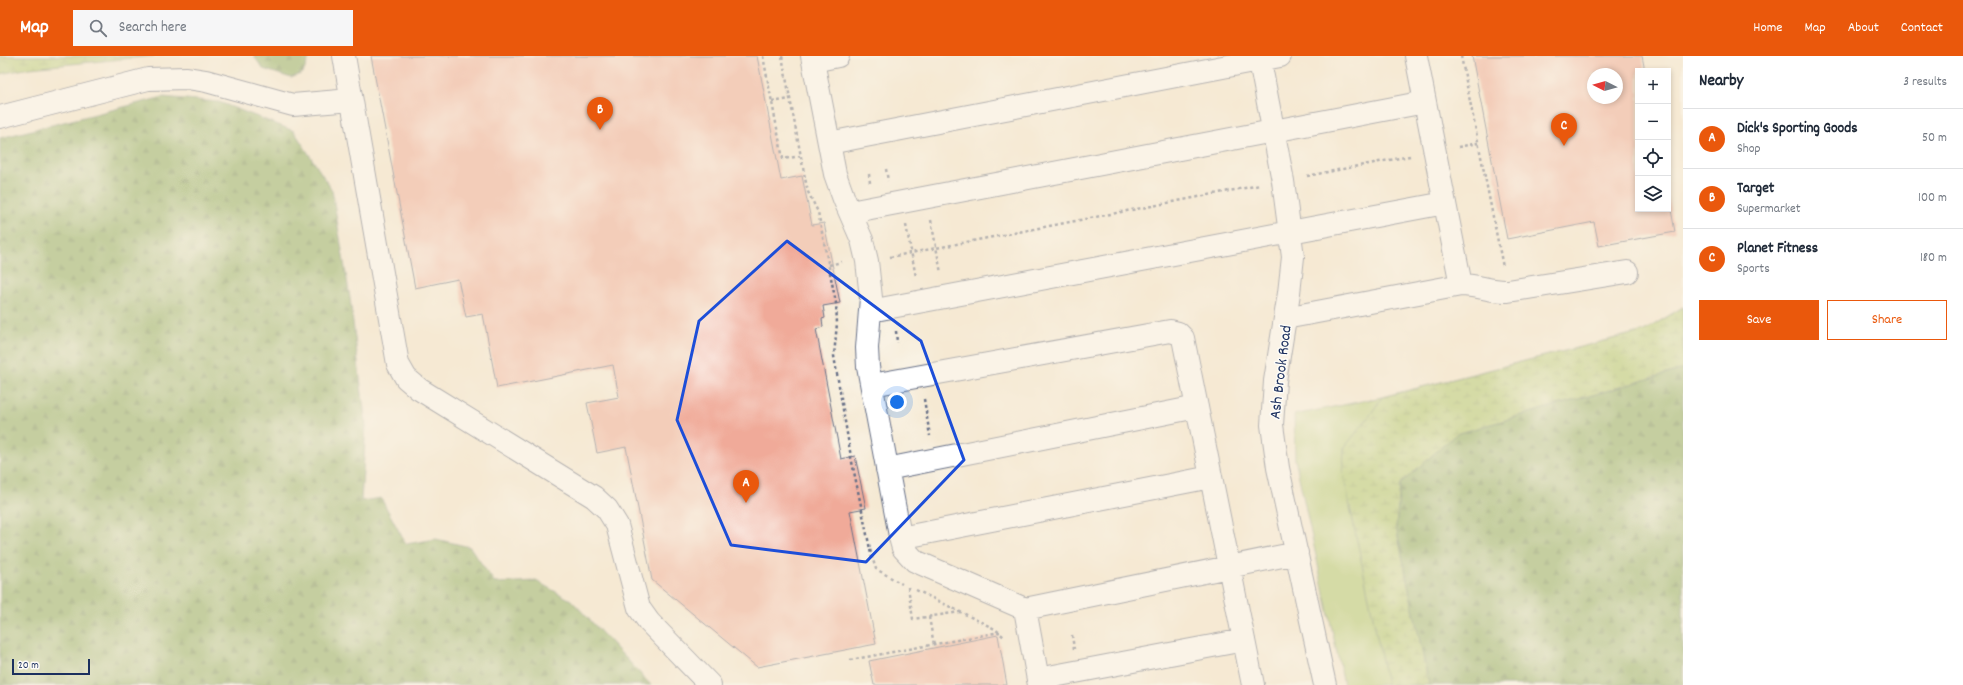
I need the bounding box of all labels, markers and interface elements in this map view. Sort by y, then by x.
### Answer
search box [73,10,353,46]
text: Map [20,15,49,42]
icon: search [87,17,109,39]
text: Search here [119,17,187,39]
text: Home [1753,18,1782,38]
text: Map [1804,18,1826,38]
text: About [1848,18,1879,38]
text: Contact [1901,18,1943,38]
north arrow [1587,68,1623,104]
map controls [1635,68,1671,212]
button: + [1635,68,1671,104]
text: Nearby [1699,70,1743,94]
text: 3 results [1903,73,1947,92]
pin: B [587,97,613,130]
button: − [1635,104,1671,140]
pin: C [1551,113,1577,146]
text: Dick's Sporting Goods [1737,118,1858,140]
text: A [1708,129,1716,148]
text: 50 m [1922,129,1947,148]
button: locate [1635,140,1671,176]
text: Shop [1737,140,1760,159]
button: layers [1635,176,1671,212]
text: Target [1737,178,1774,200]
text: B [1709,189,1715,208]
text: 100 m [1918,189,1947,208]
text: Supermarket [1737,200,1801,219]
text: Planet Fitness [1737,238,1818,260]
text: C [1709,249,1715,268]
text: 180 m [1920,249,1947,268]
text: Sports [1737,260,1770,279]
button: Save [1699,300,1819,340]
button: Share [1827,300,1947,340]
street label: Ash Brook Road [1264,324,1299,421]
your location [887,392,907,412]
pin: A [733,470,759,503]
scale bar [12,657,90,676]
text: 20 m [18,658,39,674]

